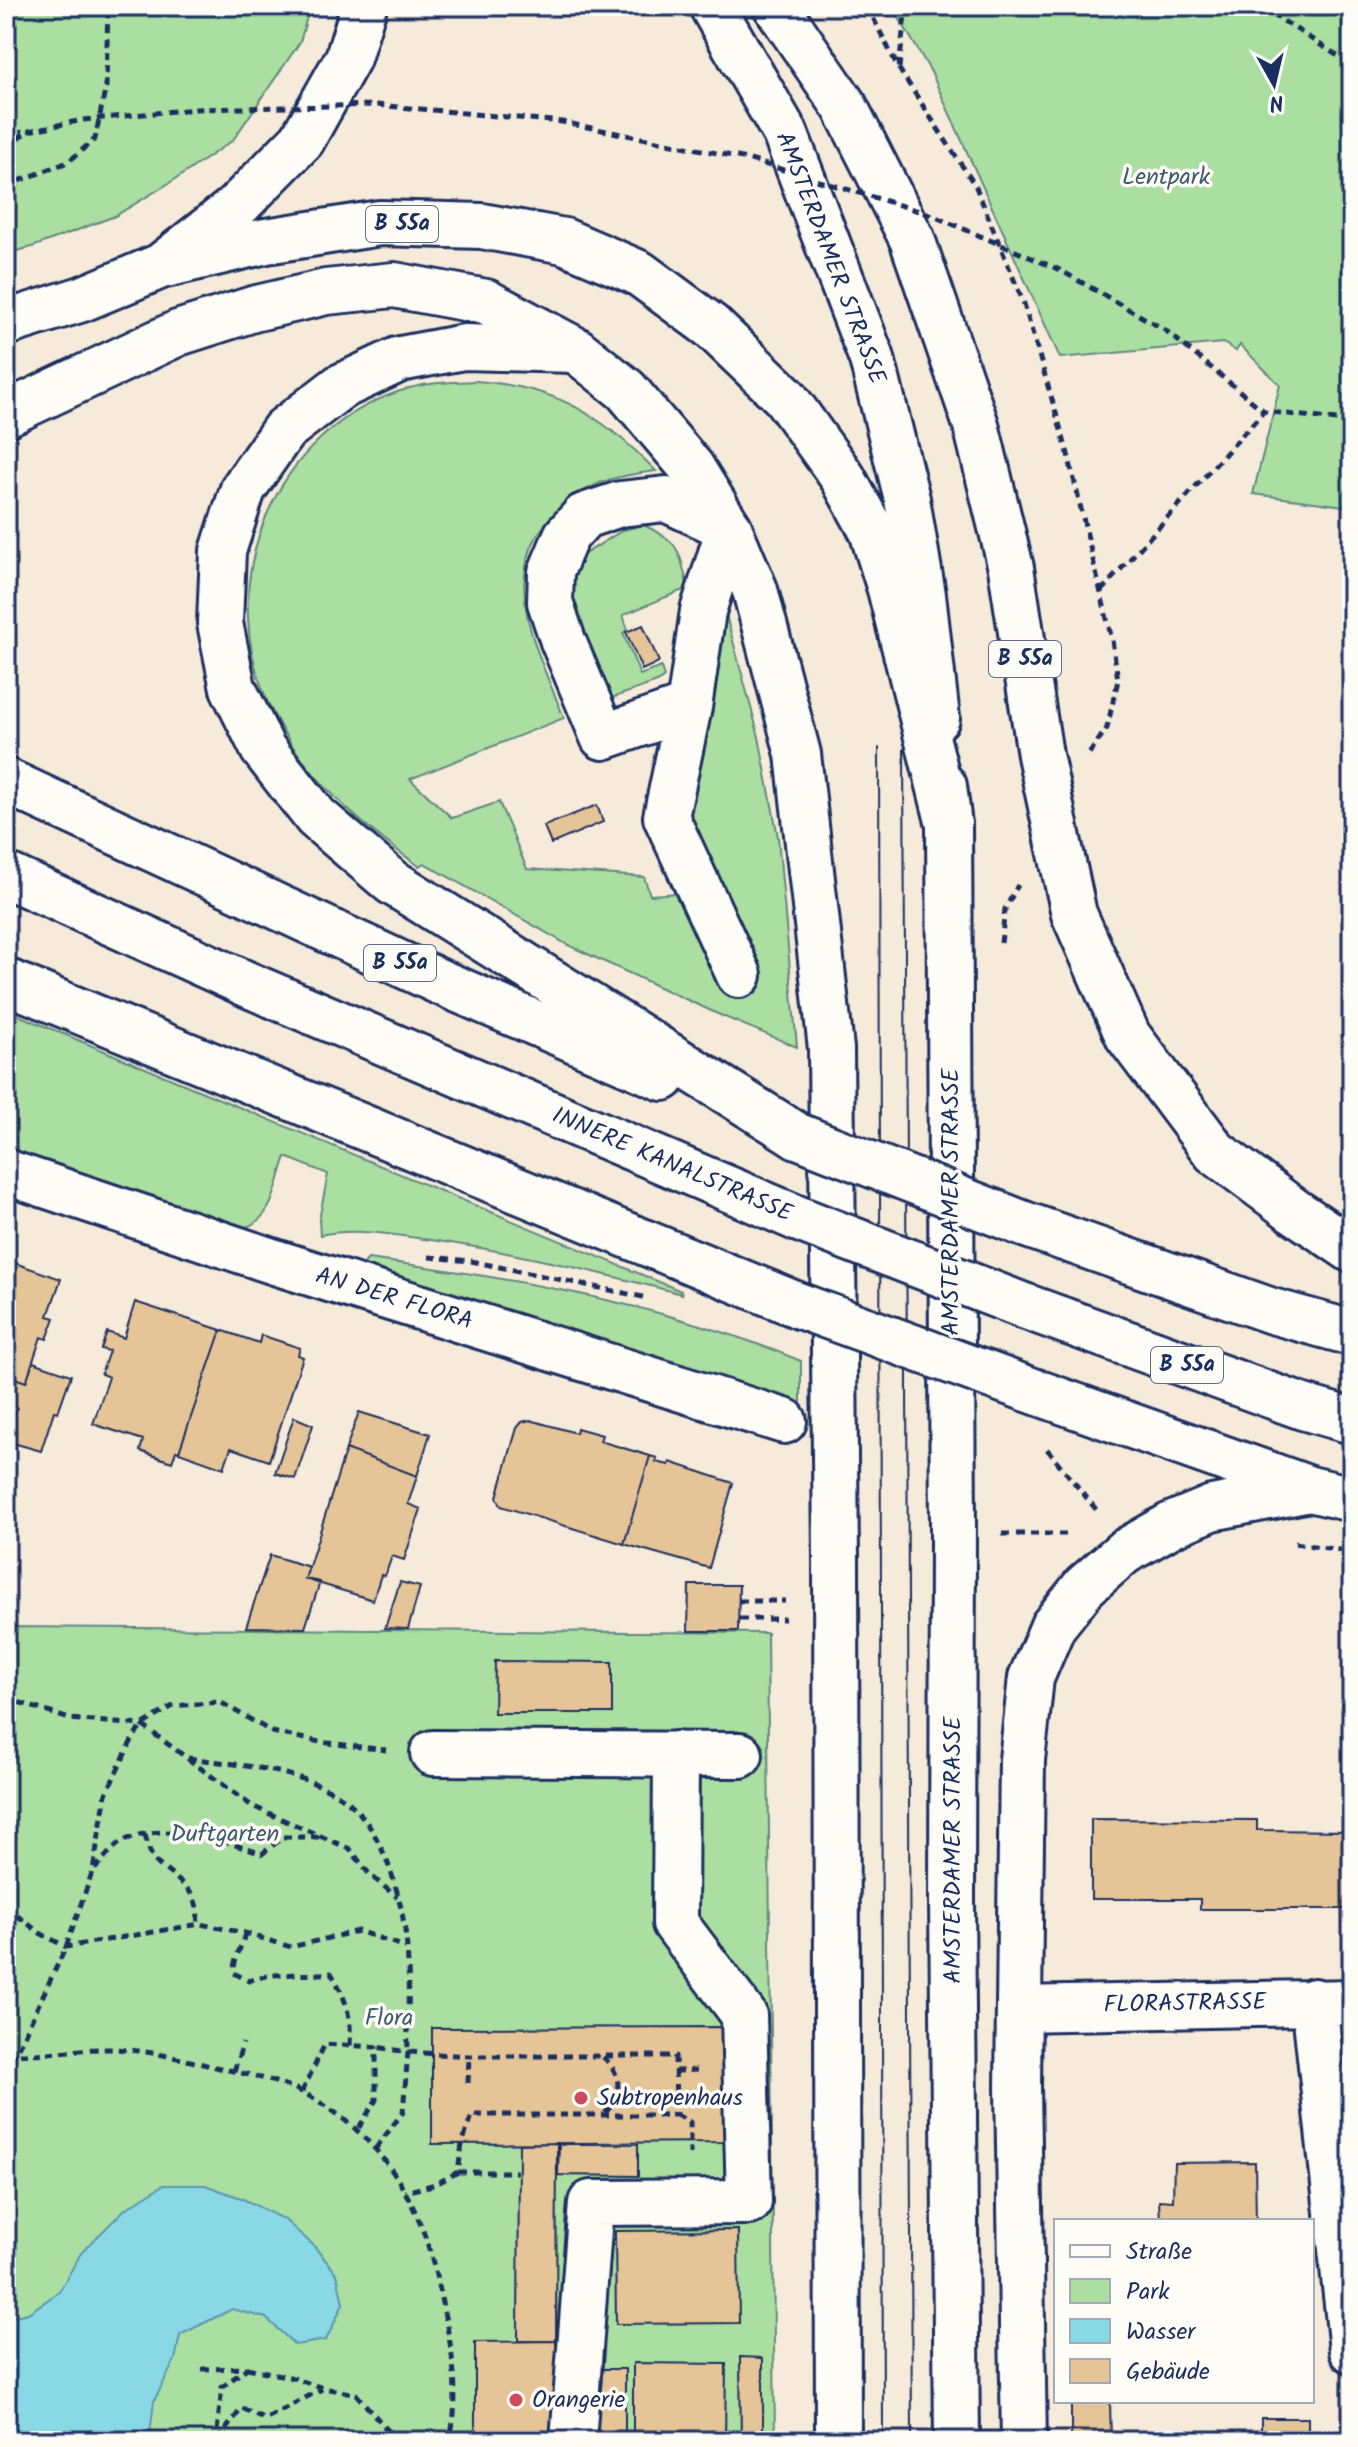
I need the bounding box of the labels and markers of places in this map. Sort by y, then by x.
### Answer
place label: Subtropenhaus [597,2079,743,2118]
marker: Subtropenhaus [572,2089,590,2107]
place label: Orangerie [532,2381,626,2420]
marker: Orangerie [507,2391,525,2409]

